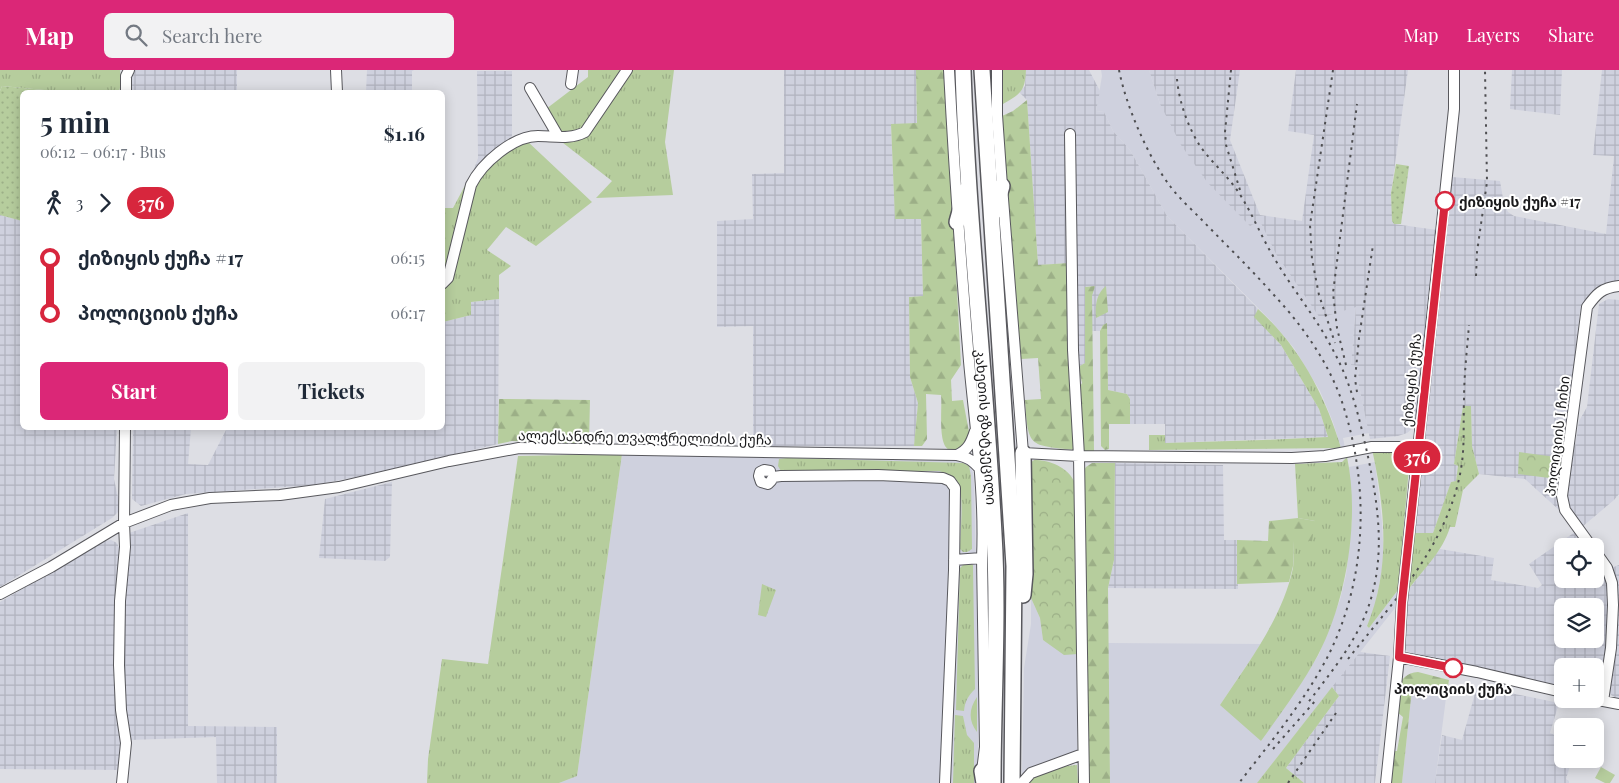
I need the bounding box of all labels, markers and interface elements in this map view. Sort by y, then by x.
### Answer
search box [104,13,454,58]
text: Map [25,19,74,51]
icon: search [122,21,150,49]
text: Search here [162,22,262,48]
text: Map [1403,23,1438,47]
text: Layers [1466,23,1520,47]
text: Share [1548,23,1594,47]
text: 5 min [40,103,110,140]
text: $1.16 [384,120,425,146]
text: 06:12 – 06:17 · Bus [40,141,166,162]
icon: walk [40,189,68,217]
icon: forward [91,189,119,217]
text: 376 [137,191,164,215]
marker: ქიზიყის ქუჩა #17 [1435,191,1455,211]
text: 3 [76,192,83,213]
place label: ქიზიყის ქუჩა #17 [1459,192,1581,211]
text: ქიზიყის ქუჩა #17 [78,244,243,270]
text: 06:15 [391,247,425,268]
text: პოლიციის ქუჩა [78,299,238,325]
text: 06:17 [390,302,425,323]
street label: ქიზიყის ქუჩა [1397,332,1425,428]
street label: კახეთის გზატკეცილი [972,349,1002,506]
button: Start [40,362,228,420]
button: Tickets [238,362,425,420]
street label: პოლიციის I ჩიხი [1540,375,1574,497]
street label: ალექსანდრე თვალჭრელიძის ქუჩა [518,425,772,449]
line badge: 376 [1388,441,1446,473]
text: 376 [1403,445,1431,469]
map controls [1554,538,1604,768]
button: locate [1554,538,1604,588]
button: layers [1554,598,1604,648]
marker: პოლიციის ქუჩა [1443,658,1463,678]
button: + [1554,658,1604,708]
place label: პოლიციის ქუჩა [1394,679,1512,698]
button: − [1554,718,1604,768]

